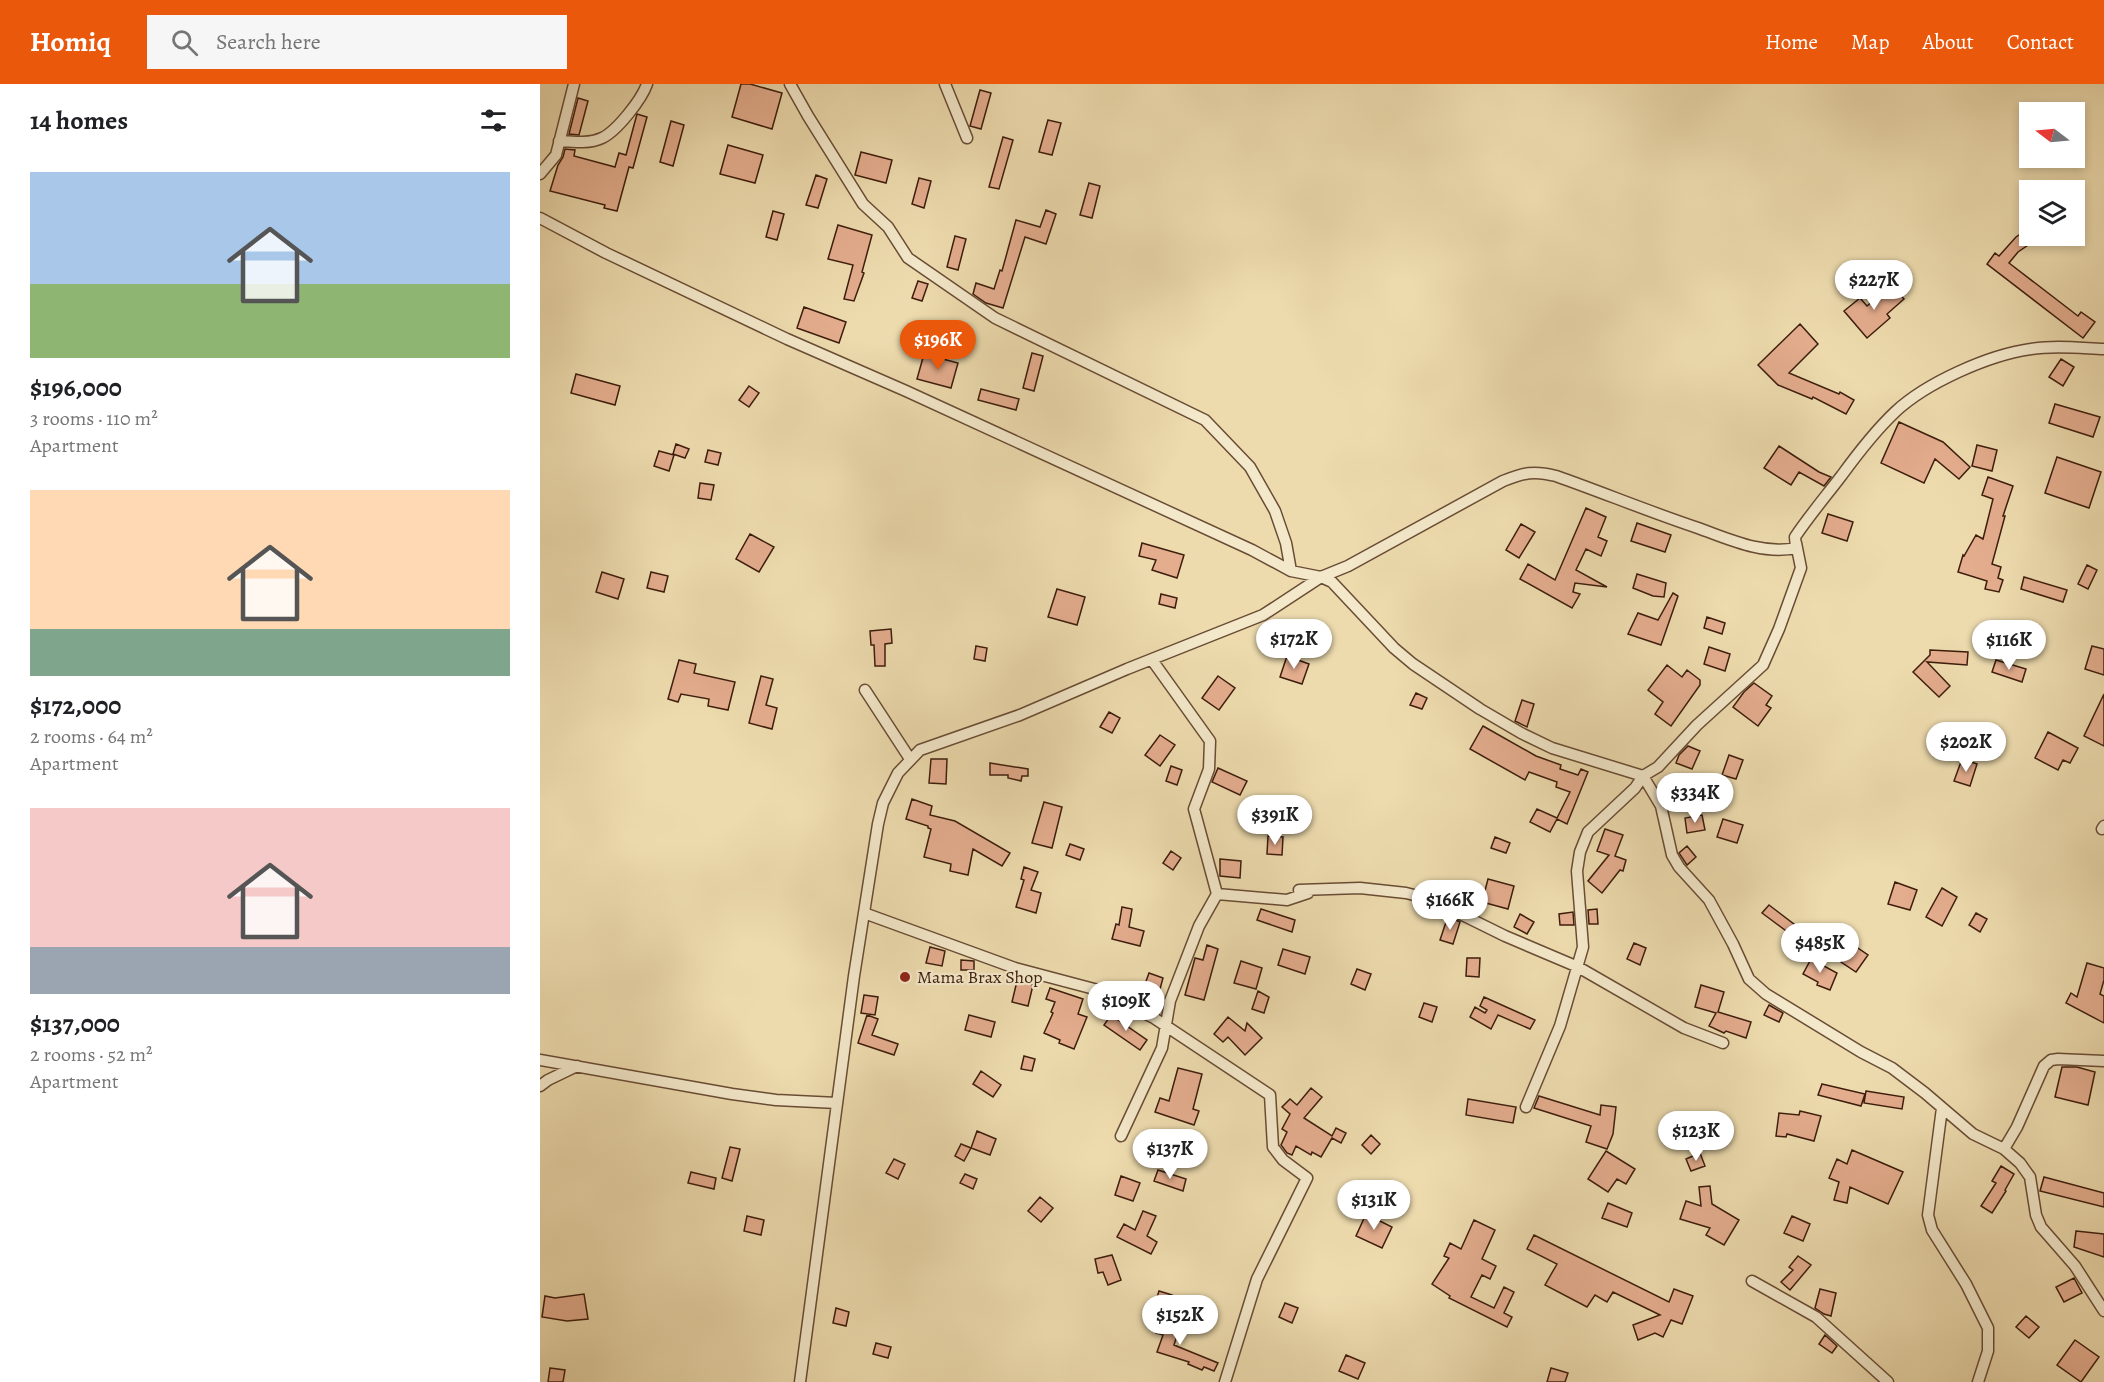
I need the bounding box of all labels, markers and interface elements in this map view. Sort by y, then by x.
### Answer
search box [147,15,567,69]
text: Homiq [30,23,111,61]
icon: search [168,26,201,59]
text: Search here [216,27,321,57]
text: Home [1765,28,1818,56]
text: Map [1851,28,1889,56]
text: About [1922,28,1974,56]
text: Contact [2007,28,2074,56]
north arrow [2019,102,2085,168]
map controls [2019,102,2085,246]
text: 14 homes [30,103,128,138]
icon: filters [477,104,510,137]
button: layers [2019,180,2085,246]
icon: home [216,211,324,319]
pin: $227K [1832,260,1916,311]
text: $227K [1849,266,1899,293]
pin: $196K [896,320,980,371]
text: $196K [914,326,962,353]
text: $196,000 [30,370,122,405]
text: 3 rooms · 110 m² [30,405,158,432]
text: Apartment [30,432,119,459]
icon: home [216,529,324,637]
pin: $172K [1252,619,1336,670]
pin: $116K [1967,620,2051,671]
text: $172K [1270,625,1318,652]
text: $116K [1986,626,2032,653]
text: $172,000 [30,688,121,723]
pin: $202K [1924,722,2008,773]
text: 2 rooms · 64 m² [30,723,153,750]
text: $202K [1940,728,1992,755]
text: Apartment [30,750,119,777]
pin: $334K [1653,773,1737,824]
text: $334K [1670,779,1720,806]
pin: $391K [1233,795,1317,846]
text: $391K [1251,801,1299,828]
icon: home [216,847,324,955]
pin: $166K [1408,880,1492,931]
text: $166K [1426,886,1474,913]
pin: $485K [1778,923,1862,974]
text: $485K [1795,929,1845,956]
place label: Mama Brax Shop [917,965,1043,989]
marker: Mama Brax Shop [898,970,912,984]
pin: $109K [1084,981,1168,1032]
text: $109K [1102,987,1150,1014]
text: $137,000 [30,1006,120,1041]
text: 2 rooms · 52 m² [30,1041,153,1068]
text: Apartment [30,1068,119,1095]
pin: $123K [1654,1111,1738,1162]
text: $123K [1672,1117,1720,1144]
pin: $137K [1128,1129,1212,1180]
text: $137K [1147,1135,1193,1162]
pin: $131K [1332,1180,1416,1231]
text: $131K [1351,1186,1397,1213]
pin: $152K [1138,1295,1222,1346]
text: $152K [1156,1301,1204,1328]

